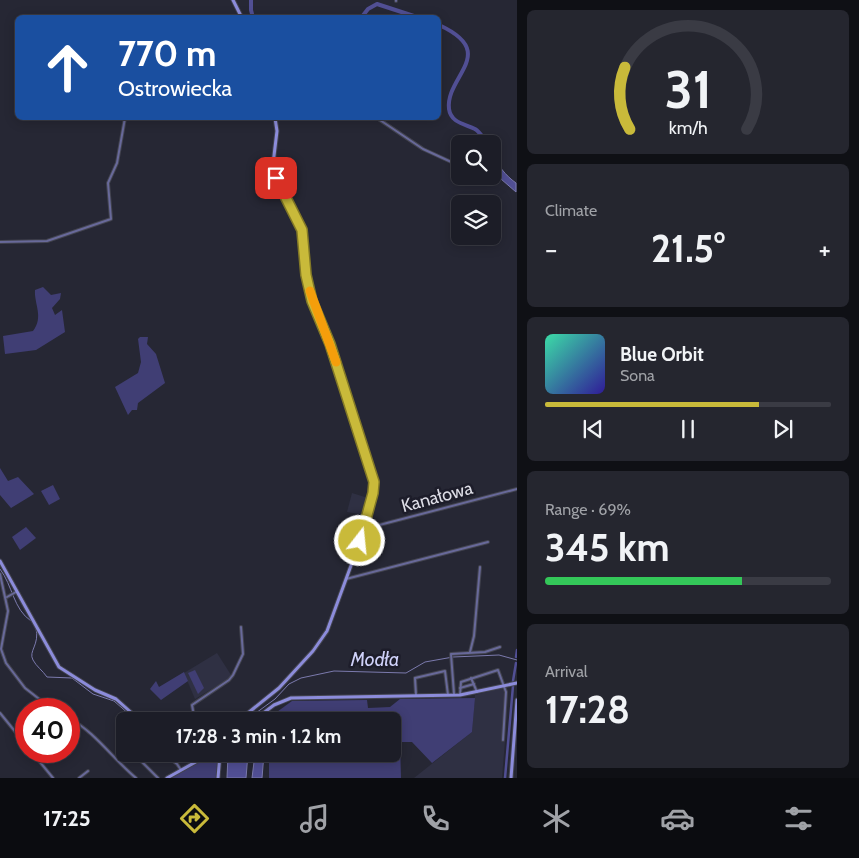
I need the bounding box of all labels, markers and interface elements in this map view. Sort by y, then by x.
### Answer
text: 770 m [118,32,216,75]
icon: ahead [35,35,100,100]
text: 31 [664,58,712,121]
text: Ostrowiecka [118,75,232,102]
text: km/h [668,117,708,138]
map controls [451,135,501,245]
button: search [451,135,501,185]
pin [255,157,297,199]
icon: arrive [262,164,290,192]
button: layers [451,195,501,245]
text: Climate [545,201,597,220]
text: 21.5° [651,225,725,272]
text: − [545,232,557,266]
text: + [819,232,831,266]
text: Blue Orbit [620,343,704,366]
text: Sona [620,366,655,385]
icon: previous [579,415,607,443]
icon: pause [674,415,702,443]
icon: next [769,415,797,443]
street label: Kanałowa [399,477,476,517]
text: Range · 69% [545,500,631,519]
position arrow [333,514,385,566]
text: 345 km [545,524,670,571]
water label: Modła [350,648,399,671]
text: Arrival [545,662,588,681]
text: 17:28 [545,686,630,733]
speed limit sign: 40 [15,698,80,763]
text: 17:28 · 3 min · 1.2 km [176,725,341,748]
icon: directions [177,801,212,836]
icon: music [297,801,332,836]
icon: phone [418,801,453,836]
icon: climate [539,801,574,836]
icon: car [660,801,695,836]
icon: filters [781,801,816,836]
text: 17:25 [43,805,91,832]

